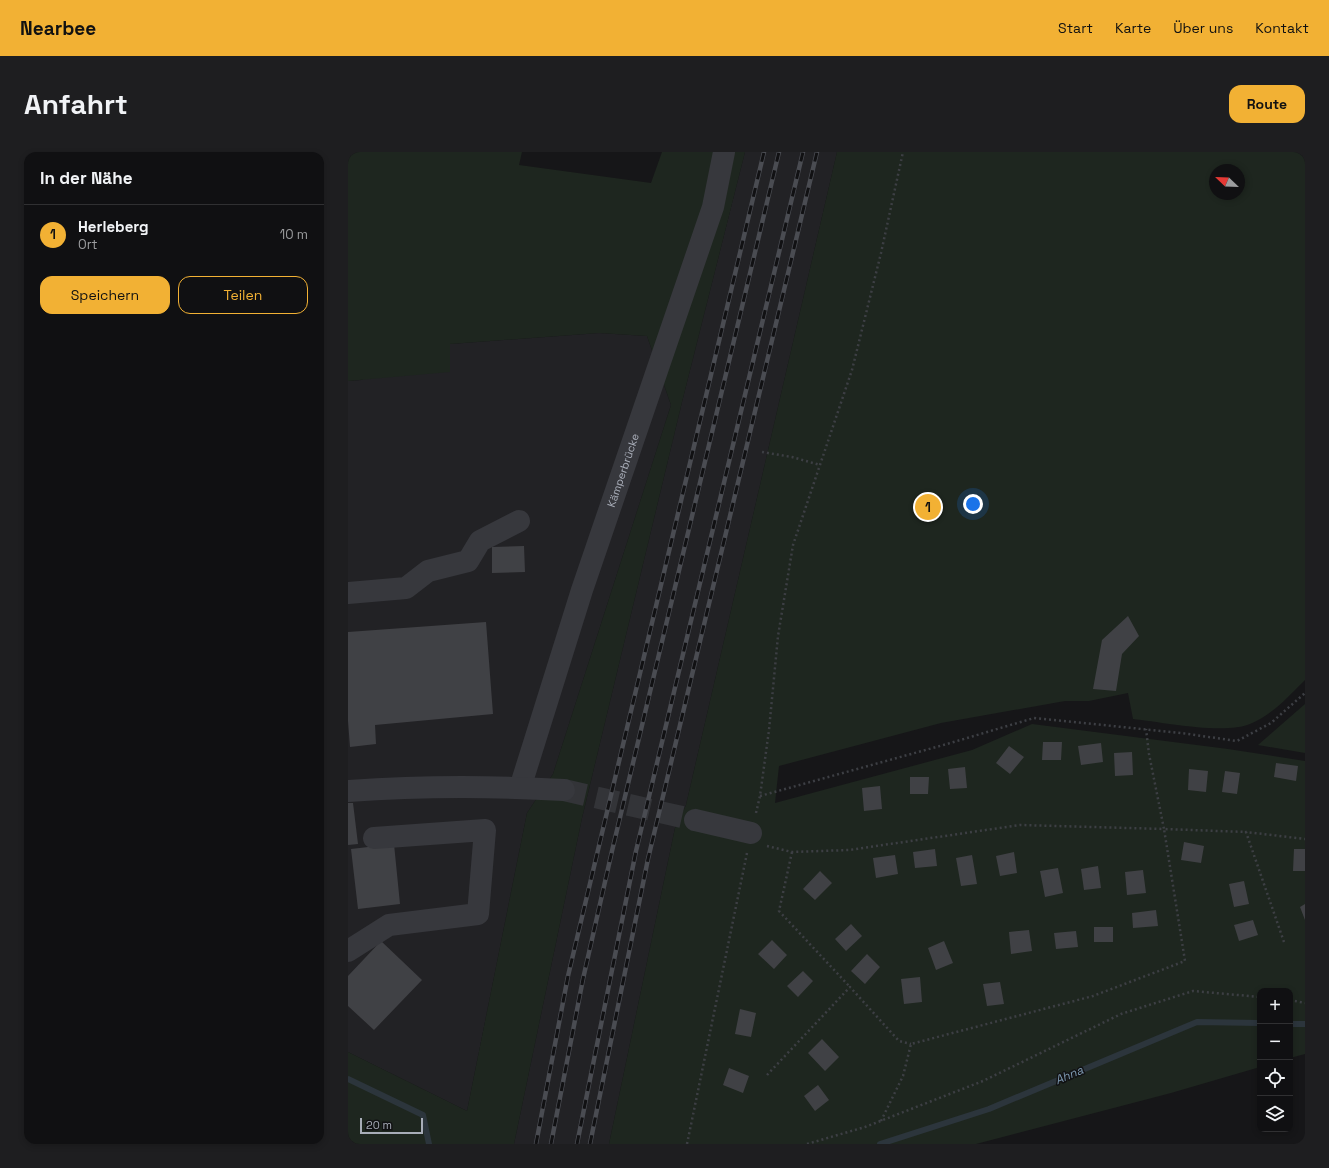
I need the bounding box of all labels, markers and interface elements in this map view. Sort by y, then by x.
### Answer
text: Nearbee [20,16,96,41]
text: Start [1058,19,1093,37]
text: Karte [1115,19,1151,37]
text: Über uns [1173,19,1233,37]
text: Kontakt [1255,19,1309,37]
button: Route [1229,85,1305,123]
text: Anfahrt [24,86,128,122]
north arrow [1209,164,1245,200]
text: In der Nähe [40,167,132,189]
text: Herleberg [78,217,149,236]
text: 1 [50,226,56,243]
text: 10 m [280,226,308,243]
text: Ort [78,236,98,253]
button: Speichern [40,276,170,314]
button: Teilen [178,276,308,314]
street label: Kämperbrücke [604,432,642,509]
pin: 1 [915,492,941,522]
your location [963,494,983,514]
map controls [1257,988,1293,1132]
button: + [1257,988,1293,1024]
button: − [1257,1024,1293,1060]
button: locate [1257,1060,1293,1096]
water label: Ahna [1052,1062,1086,1088]
button: layers [1257,1096,1293,1132]
scale bar [360,1116,423,1135]
text: 20 m [366,1118,392,1132]

